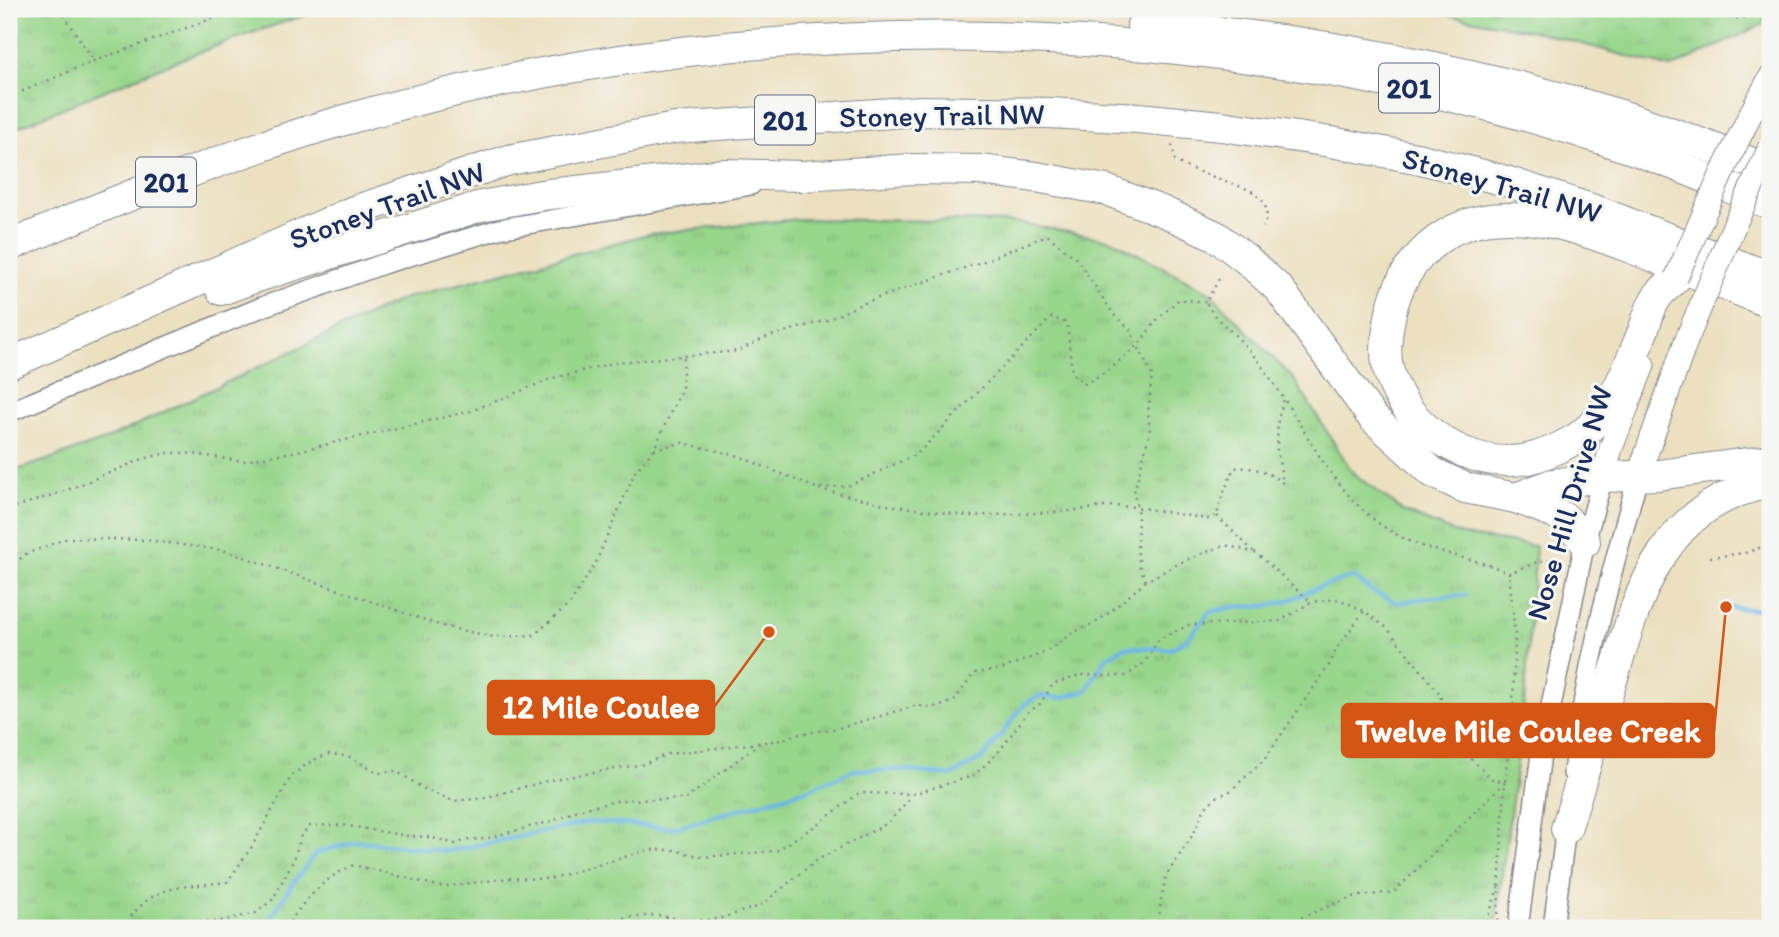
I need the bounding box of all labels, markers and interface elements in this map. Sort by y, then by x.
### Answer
road number: 201 [1379,64,1439,112]
street label: Stoney Trail NW [839,95,1045,135]
road number: 201 [755,96,815,144]
street label: Stoney Trail NW [1398,139,1606,231]
street label: Stoney Trail NW [284,152,490,258]
road number: 201 [136,158,196,206]
street label: Nose Hill Drive NW [1518,381,1620,625]
callout: 12 Mile Coulee [488,681,714,734]
text: 12 Mile Coulee [502,688,700,726]
callout: Twelve Mile Coulee Creek [1342,704,1714,757]
text: Twelve Mile Coulee Creek [1355,712,1701,750]

